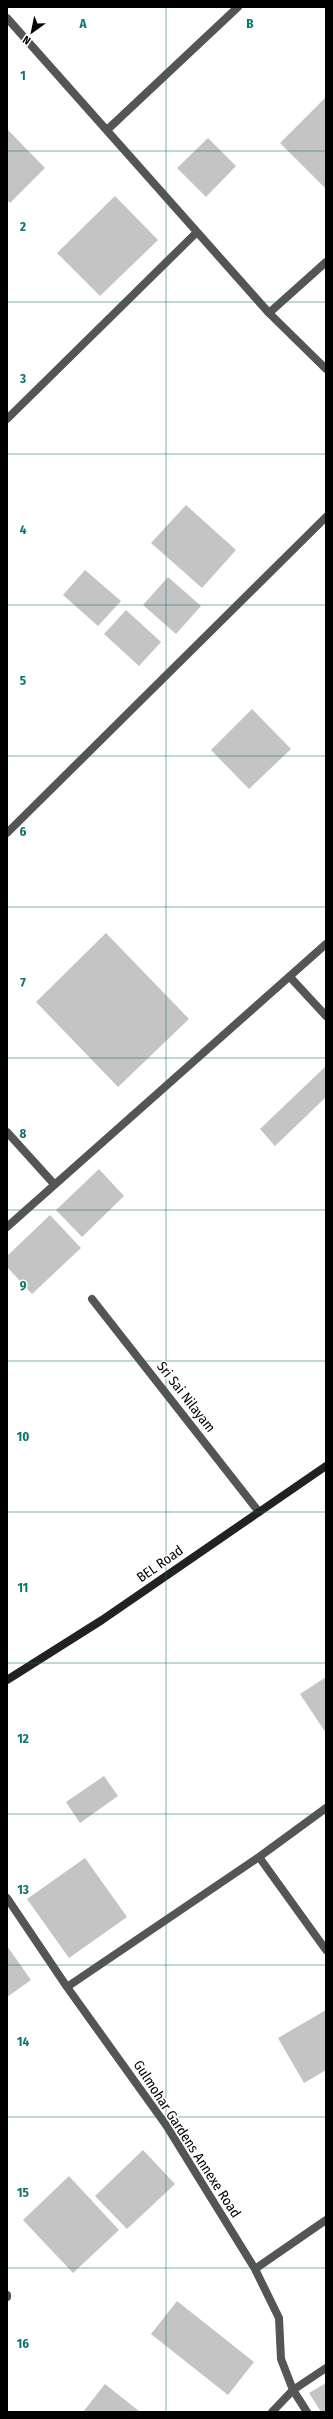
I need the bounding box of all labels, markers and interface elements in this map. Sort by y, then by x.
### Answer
north arrow [12,12,52,52]
text: A [78,16,87,31]
text: B [246,16,254,31]
text: N [21,33,33,47]
text: 1 [20,68,26,83]
text: 2 [19,219,26,234]
text: 3 [19,371,26,386]
text: 4 [20,522,27,537]
text: 5 [20,673,26,688]
text: 6 [20,824,27,839]
text: 7 [20,975,26,990]
text: 8 [20,1126,27,1141]
text: 9 [20,1278,27,1293]
street label: Sri Sai Nilayam [153,1358,219,1436]
text: 10 [17,1429,29,1444]
street label: BEL Road [134,1542,186,1586]
text: 11 [18,1580,28,1595]
text: 12 [17,1731,29,1746]
text: 13 [17,1882,29,1897]
text: 14 [17,2034,29,2049]
street label: Gulmohar Gardens Annexe Road [130,2057,244,2221]
text: 15 [17,2185,29,2200]
text: 16 [17,2336,29,2351]

